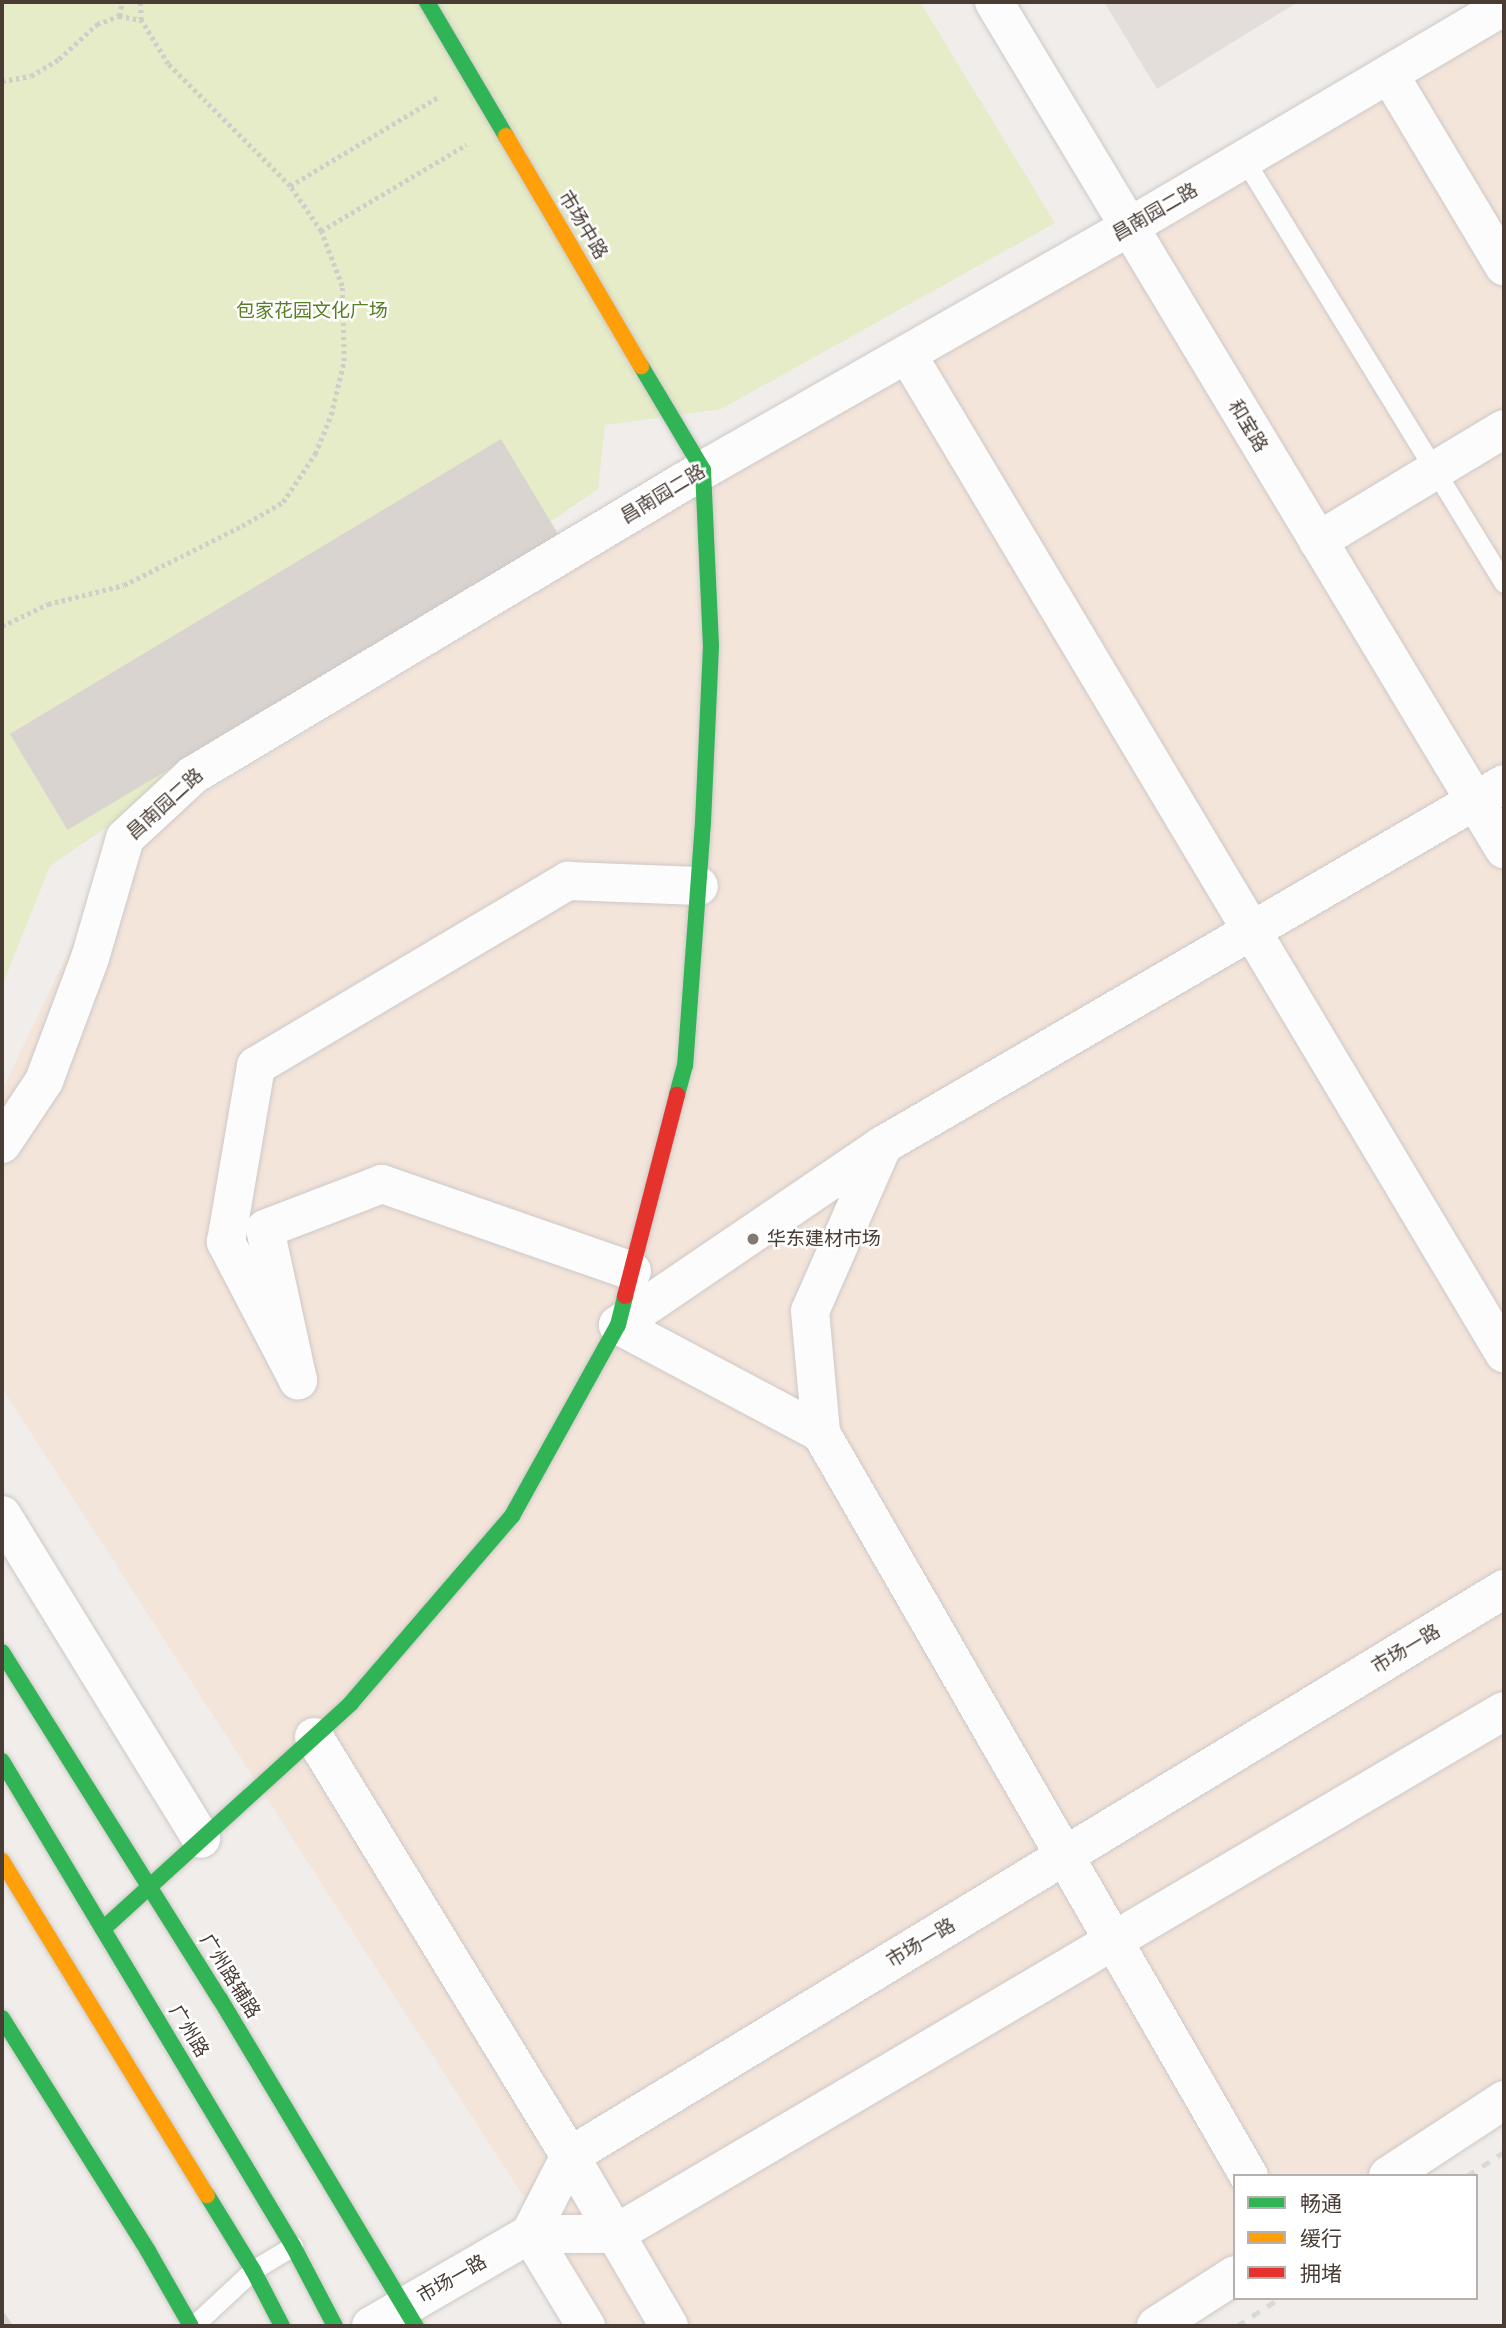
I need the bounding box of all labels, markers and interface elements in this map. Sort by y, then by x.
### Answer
street label: 昌南园二路 [1108,178,1202,246]
street label: 市场中路 [554,187,612,263]
park label: 包家花园文化广场 [236,300,388,322]
street label: 和宝路 [1224,396,1272,456]
street label: 昌南园二路 [616,460,710,528]
street label: 昌南园二路 [122,764,208,844]
place label: 华东建材市场 [767,1228,881,1250]
marker: 华东建材市场 [745,1231,761,1247]
street label: 市场一路 [1368,1620,1444,1678]
street label: 市场一路 [883,1914,959,1972]
street label: 广州路辅路 [195,1930,265,2022]
street label: 广州路 [165,2001,213,2061]
legend [1233,2174,1478,2300]
text: 畅通 [1300,2189,1342,2219]
text: 缓行 [1300,2224,1342,2254]
street label: 市场一路 [413,2250,491,2308]
text: 拥堵 [1300,2259,1342,2289]

